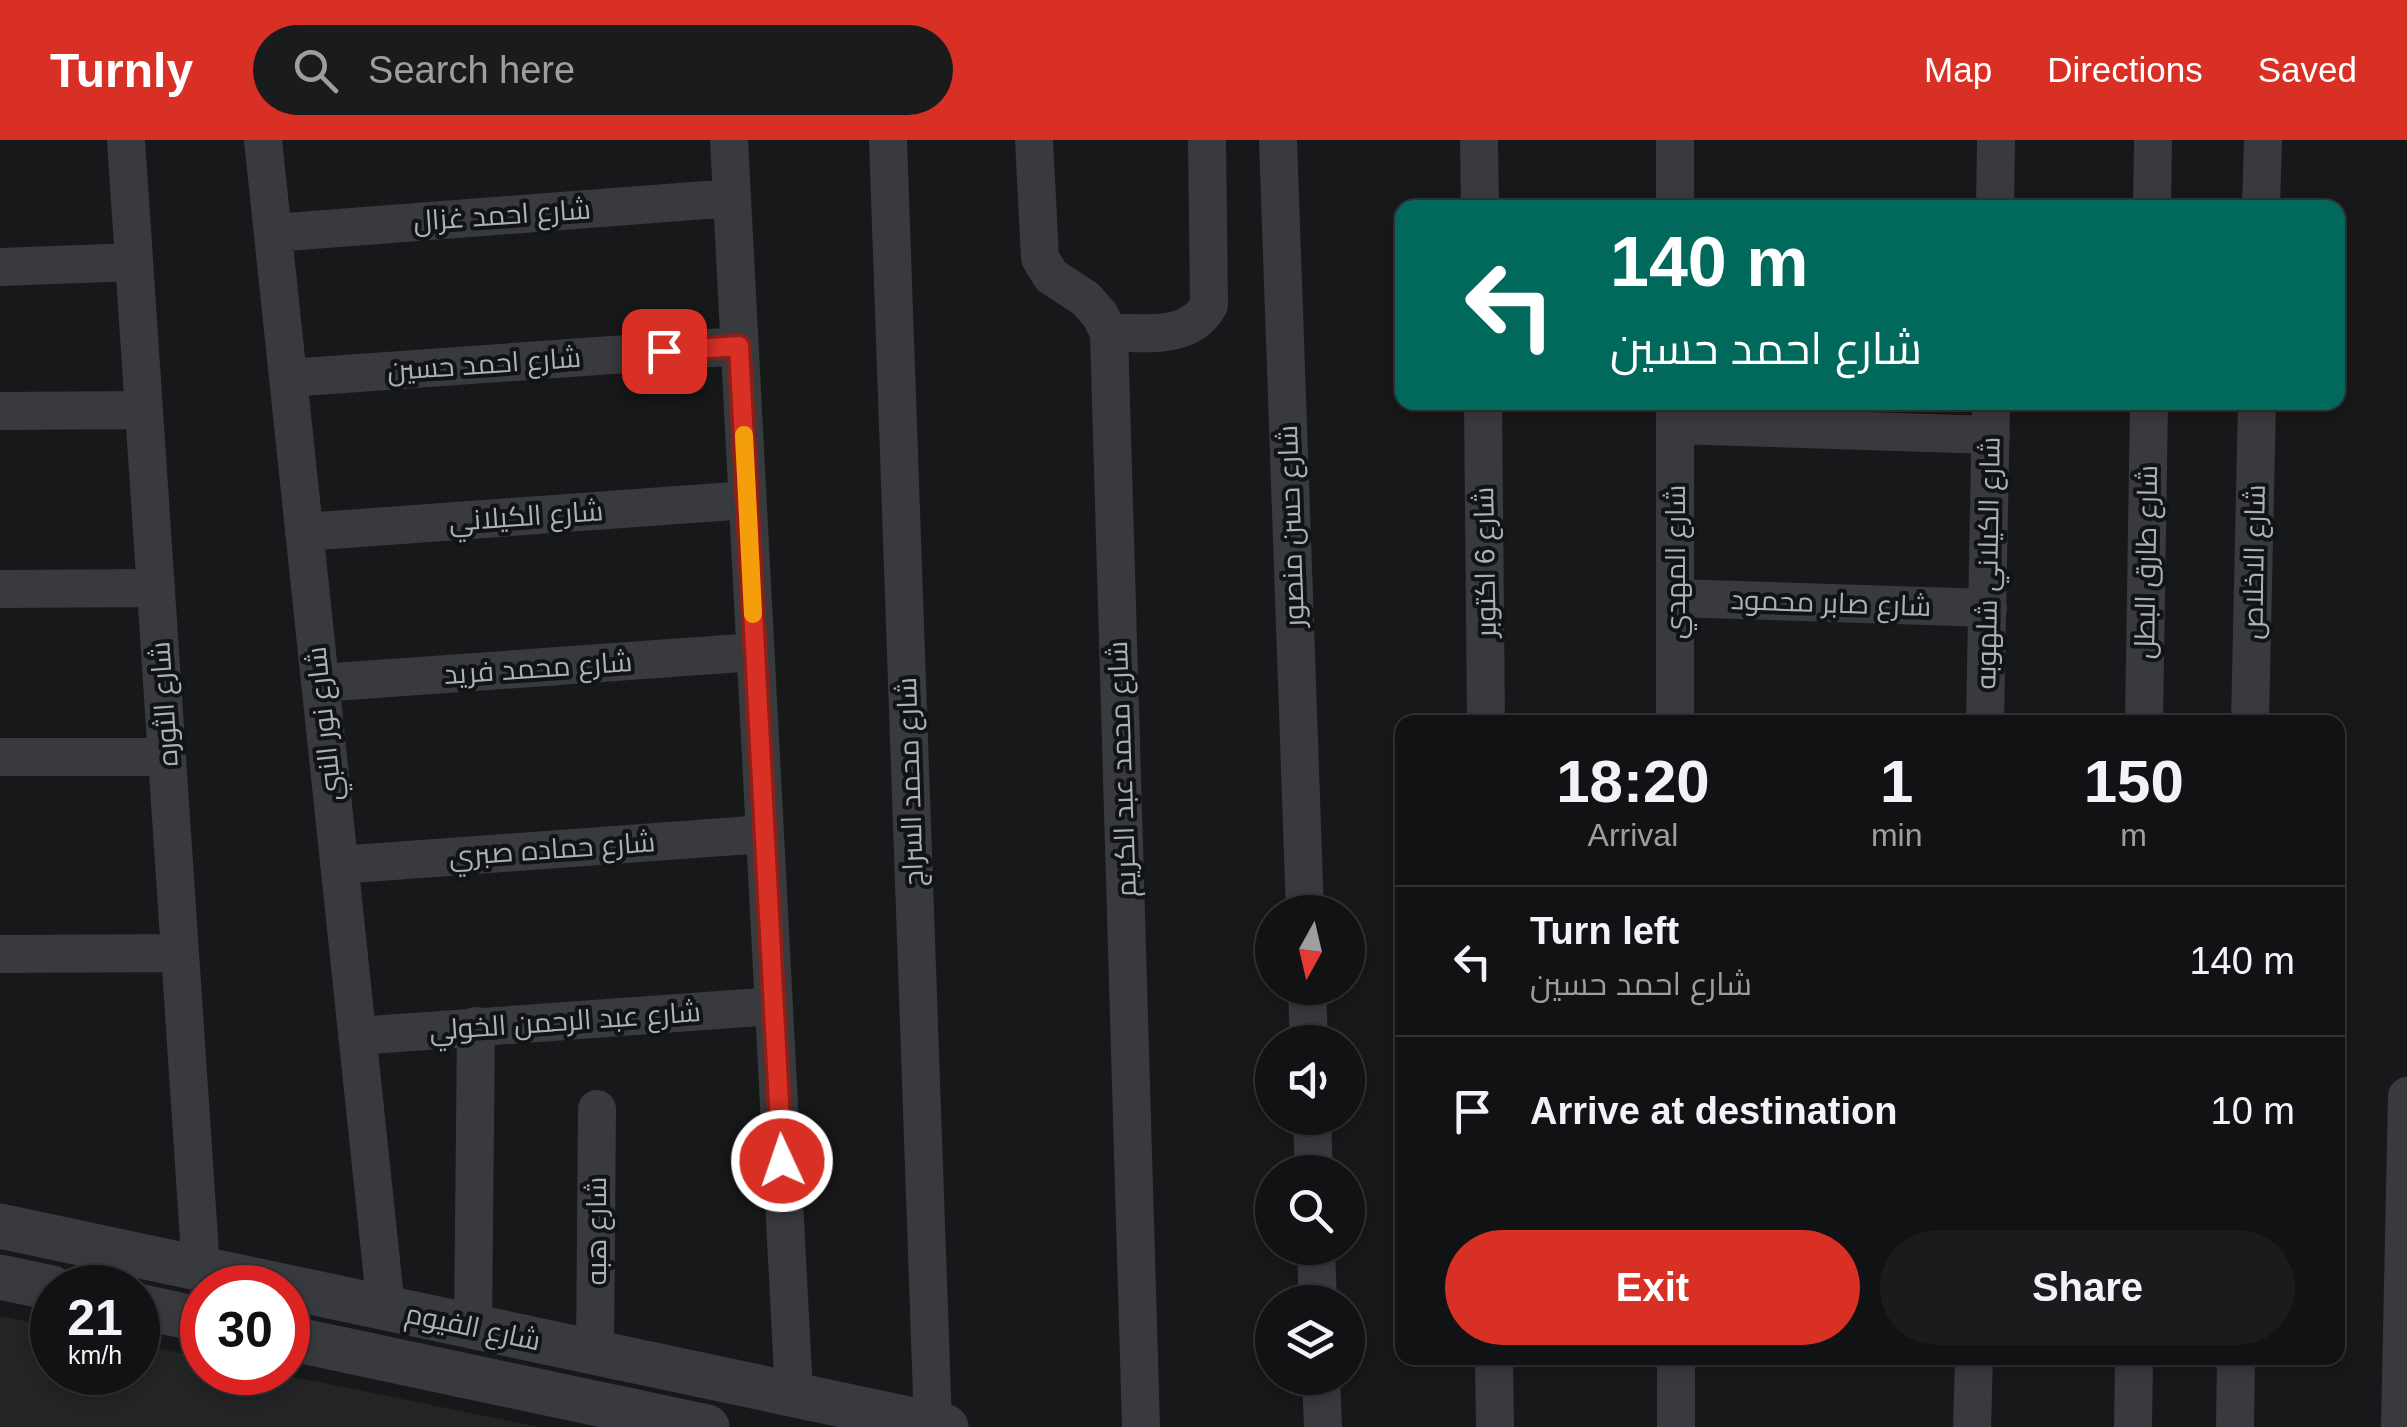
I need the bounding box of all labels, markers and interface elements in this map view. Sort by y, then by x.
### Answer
search box [253,25,953,115]
icon: search [288,43,343,98]
text: Turnly [50,44,193,97]
text: Search here [368,49,575,91]
text: Map [1924,50,1992,89]
text: Directions [2047,50,2203,89]
text: Saved [2258,50,2357,89]
street label: شارع احمد غزال [412,193,592,240]
text: 140 m [1610,223,1808,301]
icon: left [1445,240,1575,370]
pin [622,309,707,394]
text: شارع احمد حسين [1610,323,1922,374]
icon: arrive [637,324,692,379]
street label: شارع احمد حسين [386,342,582,389]
street label: شارع حسن منصور [1272,424,1313,630]
street label: شارع الكيلاني شلهوبه [1970,436,2012,690]
street label: شارع طارق البطل [2129,465,2166,660]
street label: شارع الاخلاص [2237,484,2274,640]
street label: شارع المهدي [1660,485,1697,639]
street label: شارع 6 اكتوبر [1468,486,1505,640]
street label: شارع الكيلاني [448,495,605,543]
street label: شارع صابر محمود [1730,584,1932,625]
street label: شارع الثوره [144,640,187,768]
street label: شارع محمد عبد الكريم [1102,640,1146,898]
street label: شارع نور النبي [300,644,354,803]
street label: شارع محمد فريد [443,646,633,693]
street label: شارع محمد السراج [891,677,932,887]
text: 18:20 [1556,748,1710,815]
text: 1 [1880,748,1913,815]
text: 150 [2084,748,2184,815]
text: Arrival [1588,817,1678,853]
text: min [1871,817,1922,853]
text: m [2120,817,2147,853]
street label: شارع حماده صبري [448,826,657,878]
north arrow [1255,895,1365,1005]
map controls [1255,895,1365,1395]
text: Turn left [1530,910,1679,952]
icon: left [1445,934,1500,989]
text: 140 m [2189,940,2295,982]
text: شارع احمد حسين [1530,966,1752,1002]
street label: شارع عبد الرحمن الخولي [428,996,702,1052]
button: sound [1255,1025,1365,1135]
icon: arrive [1445,1084,1500,1139]
text: Arrive at destination [1530,1090,1897,1132]
text: 10 m [2211,1090,2295,1132]
position arrow [730,1109,834,1213]
button: search [1255,1155,1365,1265]
street label: شارع هبه [581,1177,615,1285]
button: Exit [1445,1230,1860,1345]
button: Share [1880,1230,2295,1345]
speed limit sign: 30 [180,1265,310,1395]
button: layers [1255,1285,1365,1395]
text: 21 [67,1290,123,1346]
street label: شارع الفيوم [402,1298,543,1360]
text: km/h [68,1341,122,1369]

